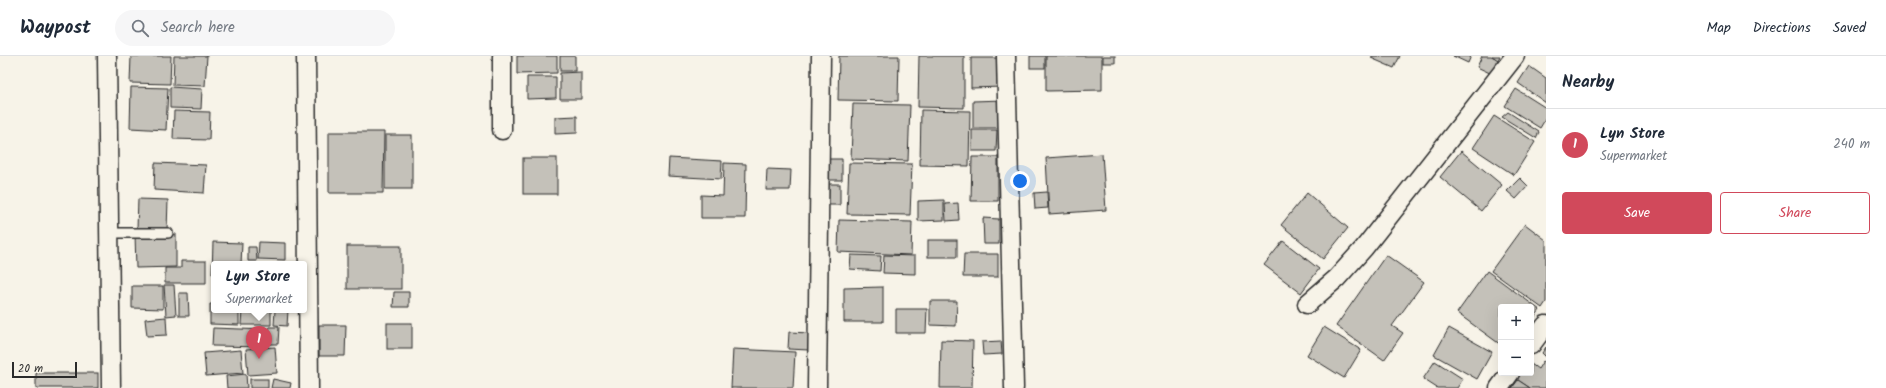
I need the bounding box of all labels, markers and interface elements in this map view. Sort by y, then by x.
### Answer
search box [115,10,395,46]
text: Waypost [20,13,91,43]
text: Search here [161,16,235,40]
icon: search [129,17,151,39]
text: Map [1706,17,1731,39]
text: Directions [1753,17,1811,39]
text: Saved [1833,17,1866,39]
text: Nearby [1562,69,1614,96]
text: Lyn Store [1600,122,1665,146]
text: 1 [1573,134,1577,155]
text: 240 m [1833,134,1870,155]
text: Supermarket [1600,146,1667,167]
your location [1010,171,1030,191]
button: Save [1562,192,1712,234]
button: Share [1720,192,1870,234]
popup [211,261,307,313]
text: Lyn Store [225,265,290,289]
text: Supermarket [225,289,293,310]
map controls [1498,304,1534,376]
button: + [1498,304,1534,340]
pin: 1 [246,326,272,359]
button: − [1498,340,1534,376]
scale bar [12,360,77,379]
text: 20 m [18,360,43,378]

